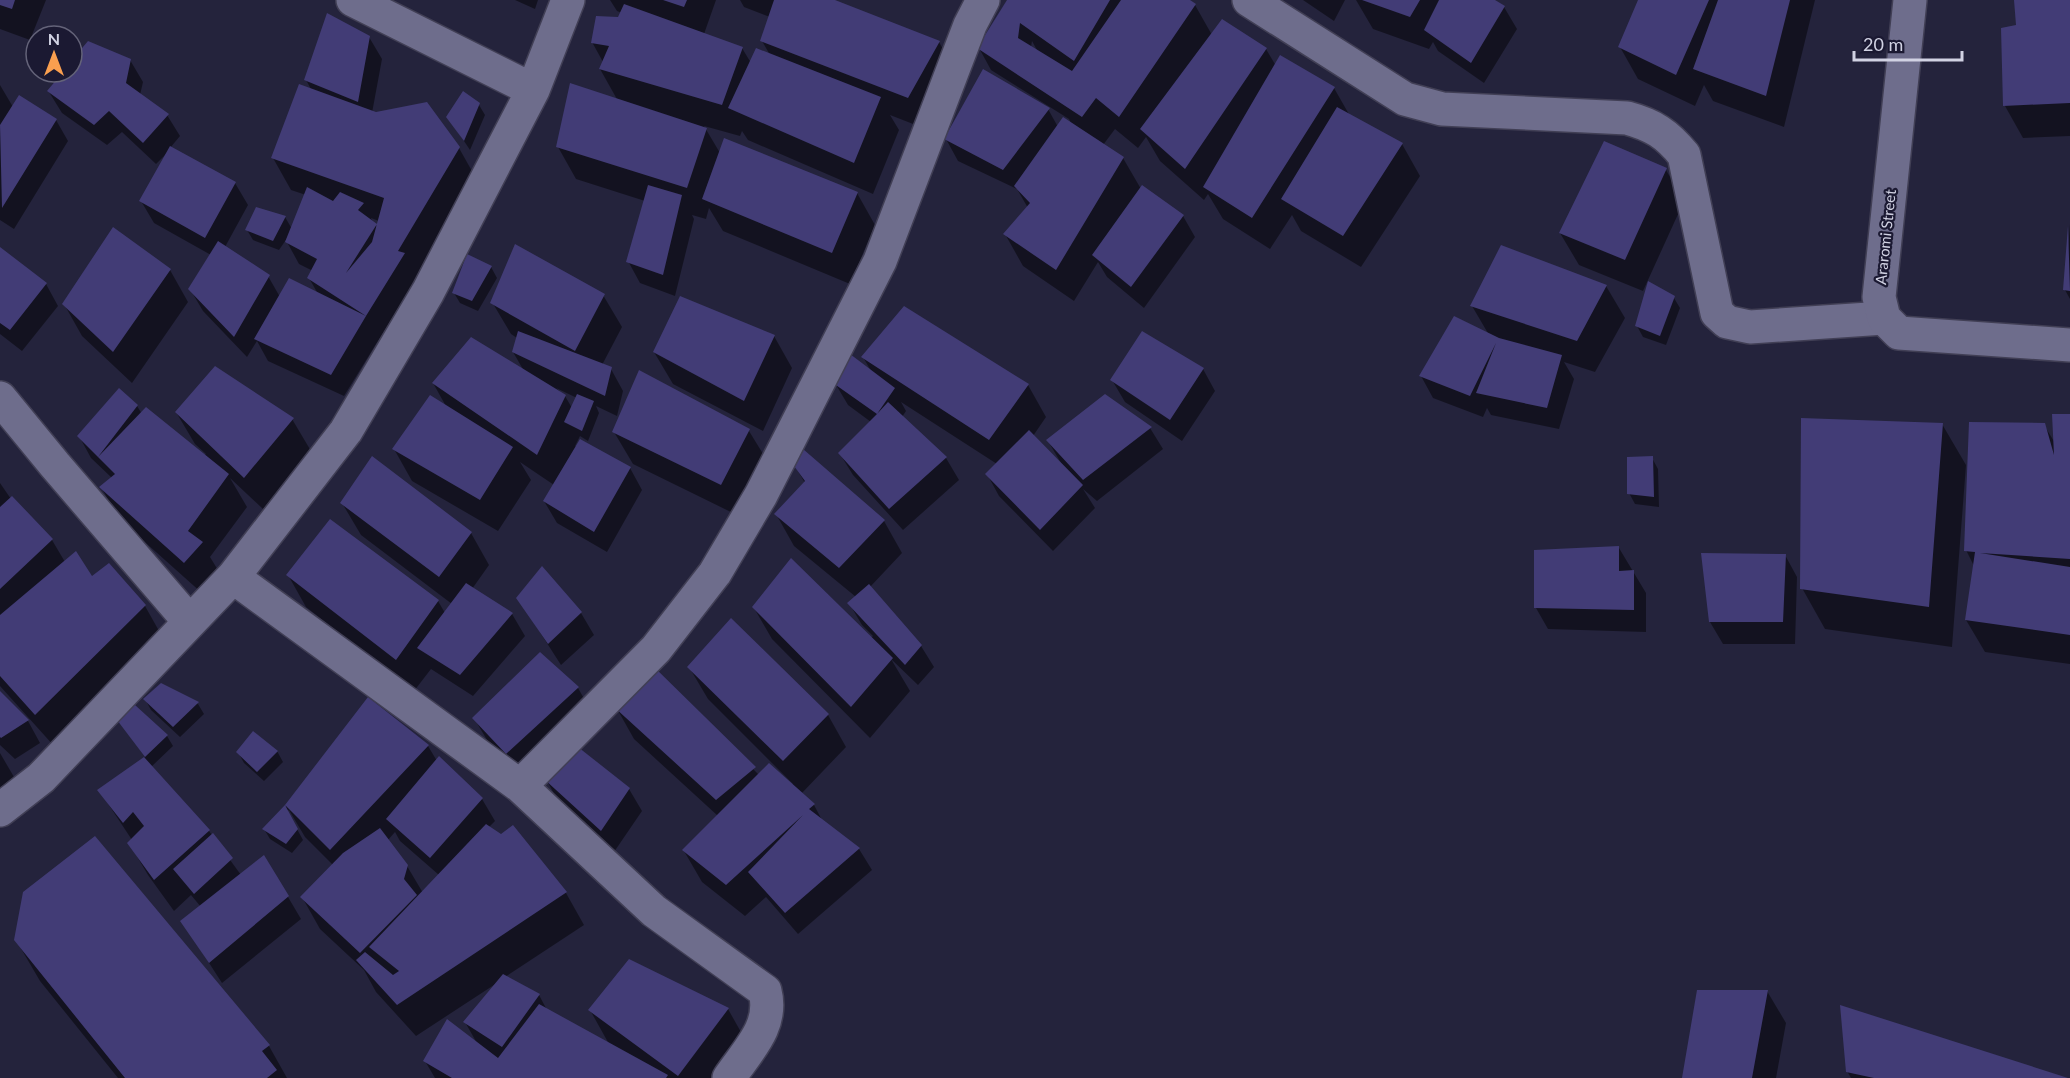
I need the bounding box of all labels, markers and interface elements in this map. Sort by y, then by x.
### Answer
north arrow [24,24,84,84]
scale bar [1854,24,1962,62]
text: N [48,29,60,48]
text: 20 m [1863,33,1903,55]
street label: Araromi Street [1871,188,1899,286]

